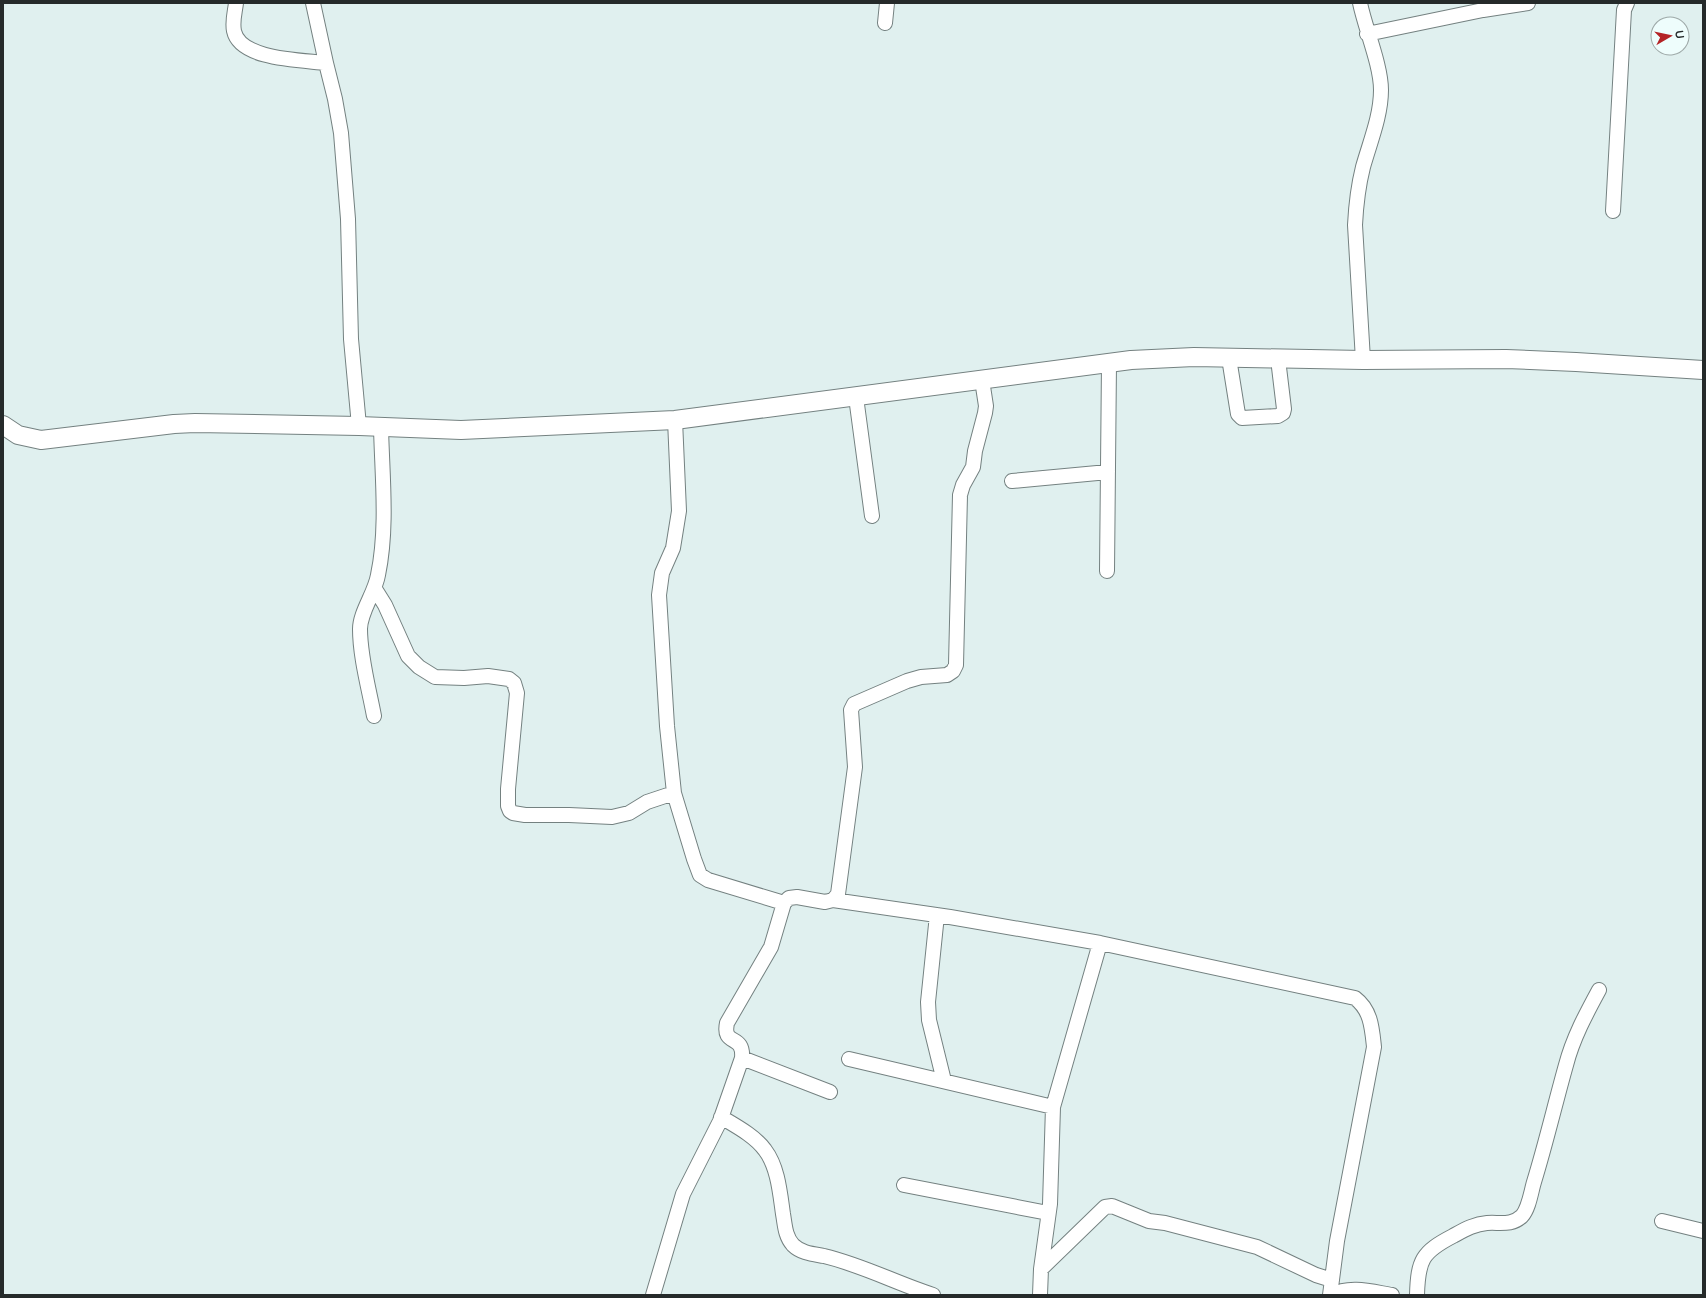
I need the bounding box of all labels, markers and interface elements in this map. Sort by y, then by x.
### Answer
north arrow [1650,16,1690,56]
text: U [1672,29,1686,40]

